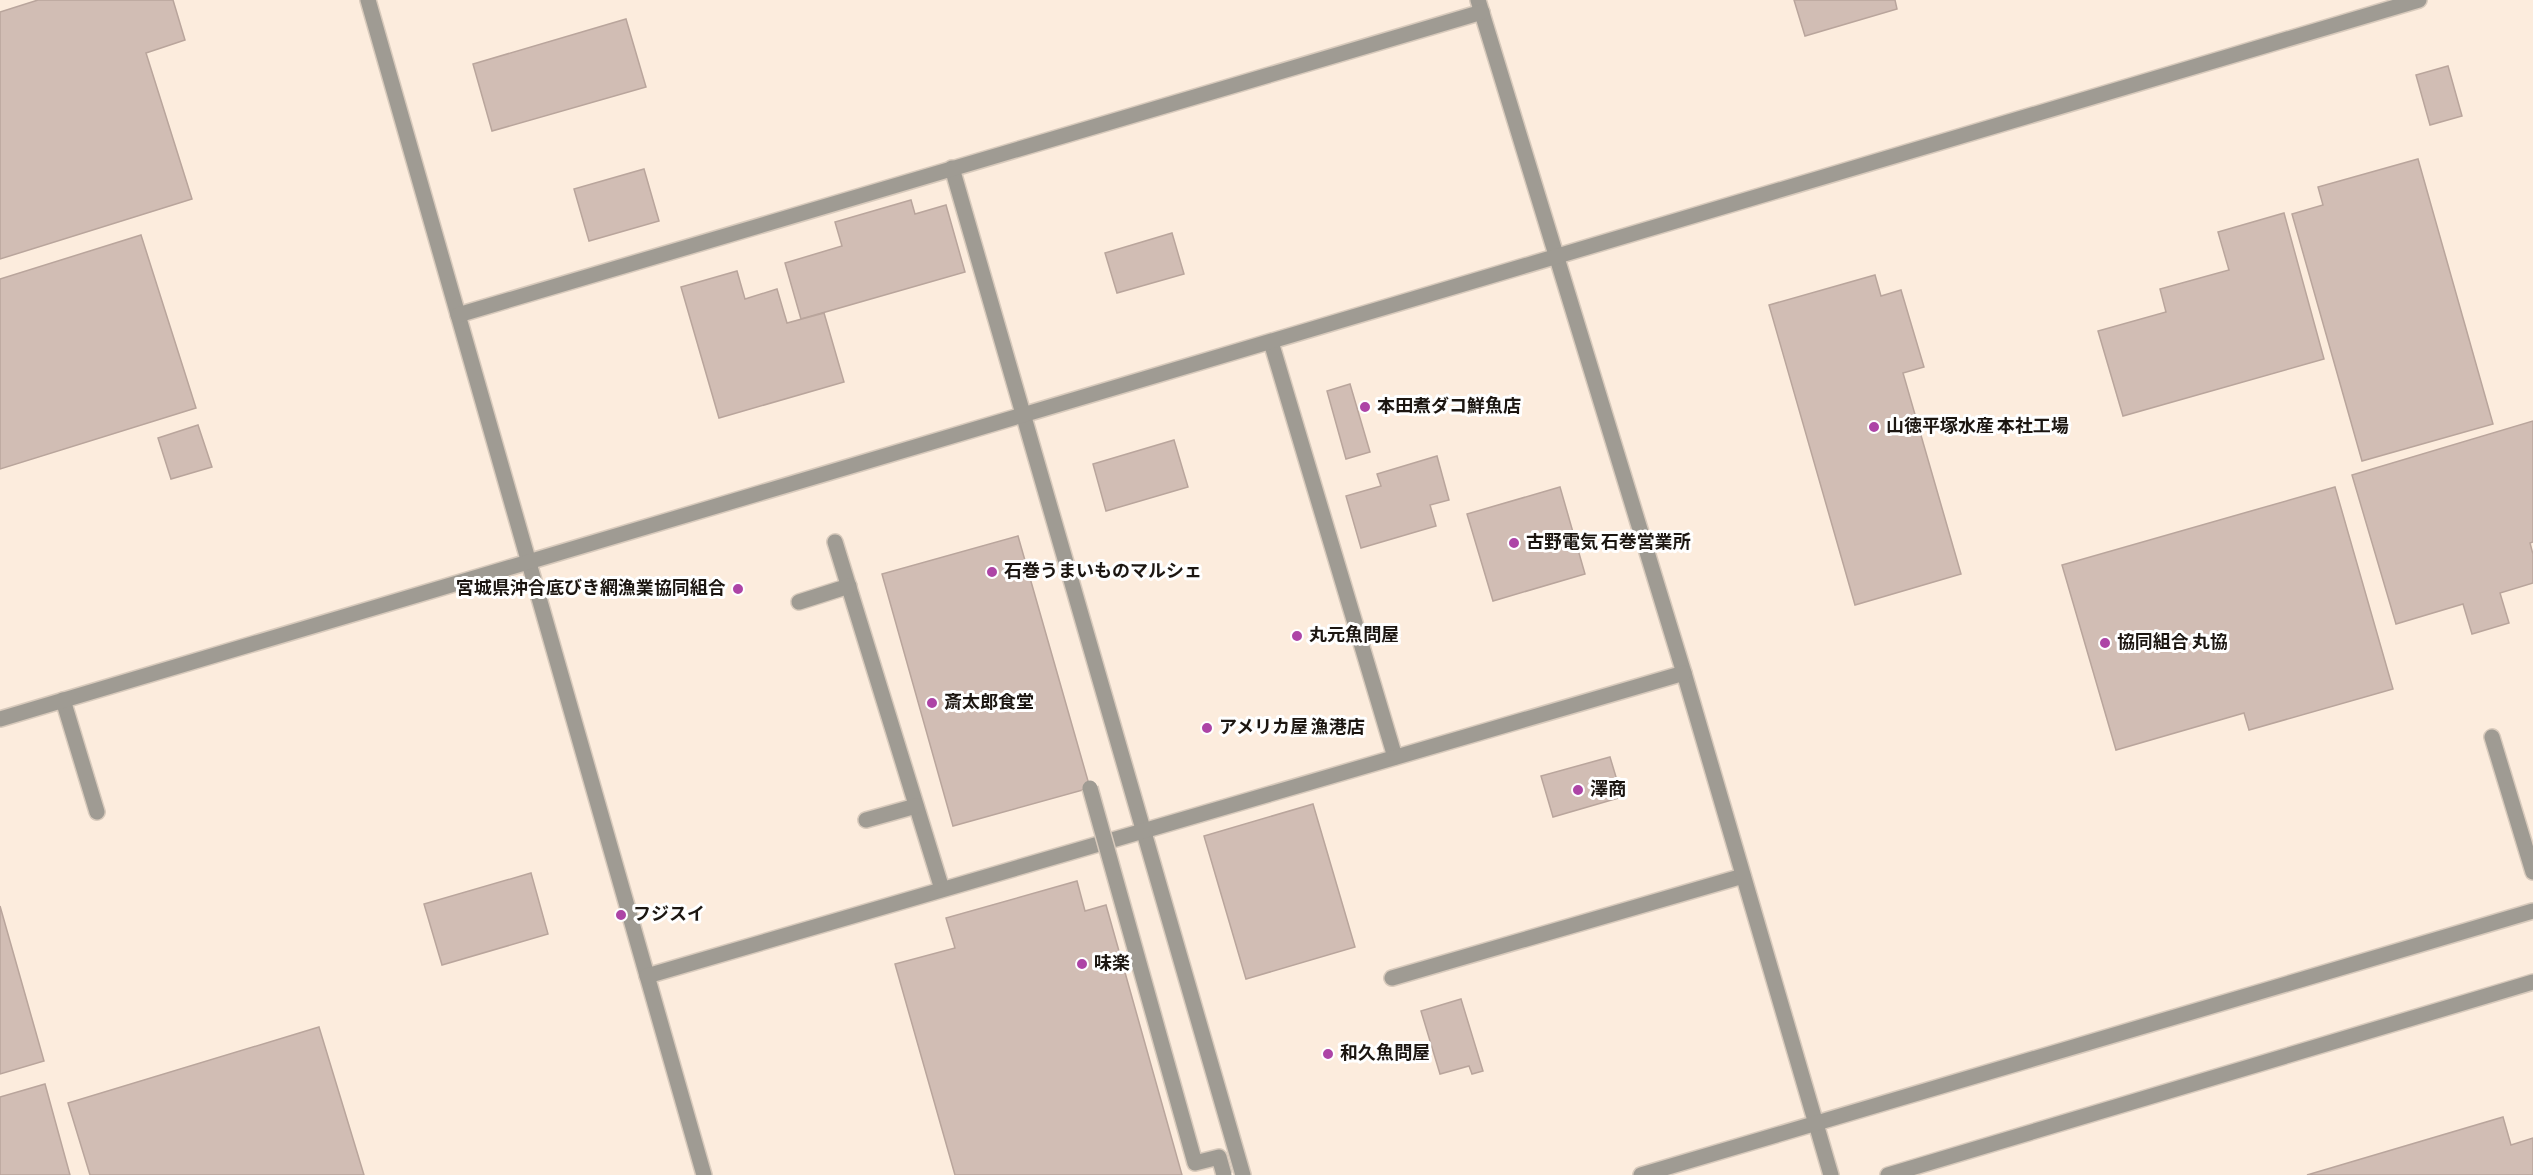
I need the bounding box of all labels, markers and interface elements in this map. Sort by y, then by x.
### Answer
place label: 本田煮ダコ鮮魚店 [1377,395,1521,416]
marker: 本田煮ダコ鮮魚店 [1358,400,1372,414]
place label: 山徳平塚水産 本社工場 [1886,416,2069,436]
marker: 山徳平塚水産 本社工場 [1867,420,1881,434]
place label: 古野電気 石巻営業所 [1526,532,1691,552]
marker: 古野電気 石巻営業所 [1507,536,1521,550]
place label: 石巻うまいものマルシェ [1004,561,1202,581]
marker: 石巻うまいものマルシェ [985,565,999,579]
place label: 宮城県沖合底びき網漁業協同組合 [456,578,726,598]
marker: 宮城県沖合底びき網漁業協同組合 [731,582,745,596]
place label: 丸元魚問屋 [1309,624,1399,645]
marker: 丸元魚問屋 [1290,629,1304,643]
place label: 協同組合 丸協 [2117,632,2228,652]
marker: 協同組合 丸協 [2098,636,2112,650]
place label: 斎太郎食堂 [944,692,1034,712]
marker: 斎太郎食堂 [925,696,939,710]
place label: アメリカ屋 漁港店 [1219,717,1365,737]
marker: アメリカ屋 漁港店 [1200,721,1214,735]
place label: 澤商 [1590,779,1626,799]
marker: 澤商 [1571,783,1585,797]
place label: フジスイ [633,905,705,924]
marker: フジスイ [614,908,628,922]
place label: 味楽 [1094,953,1130,973]
marker: 味楽 [1075,957,1089,971]
place label: 和久魚問屋 [1340,1042,1430,1063]
marker: 和久魚問屋 [1321,1047,1335,1061]

